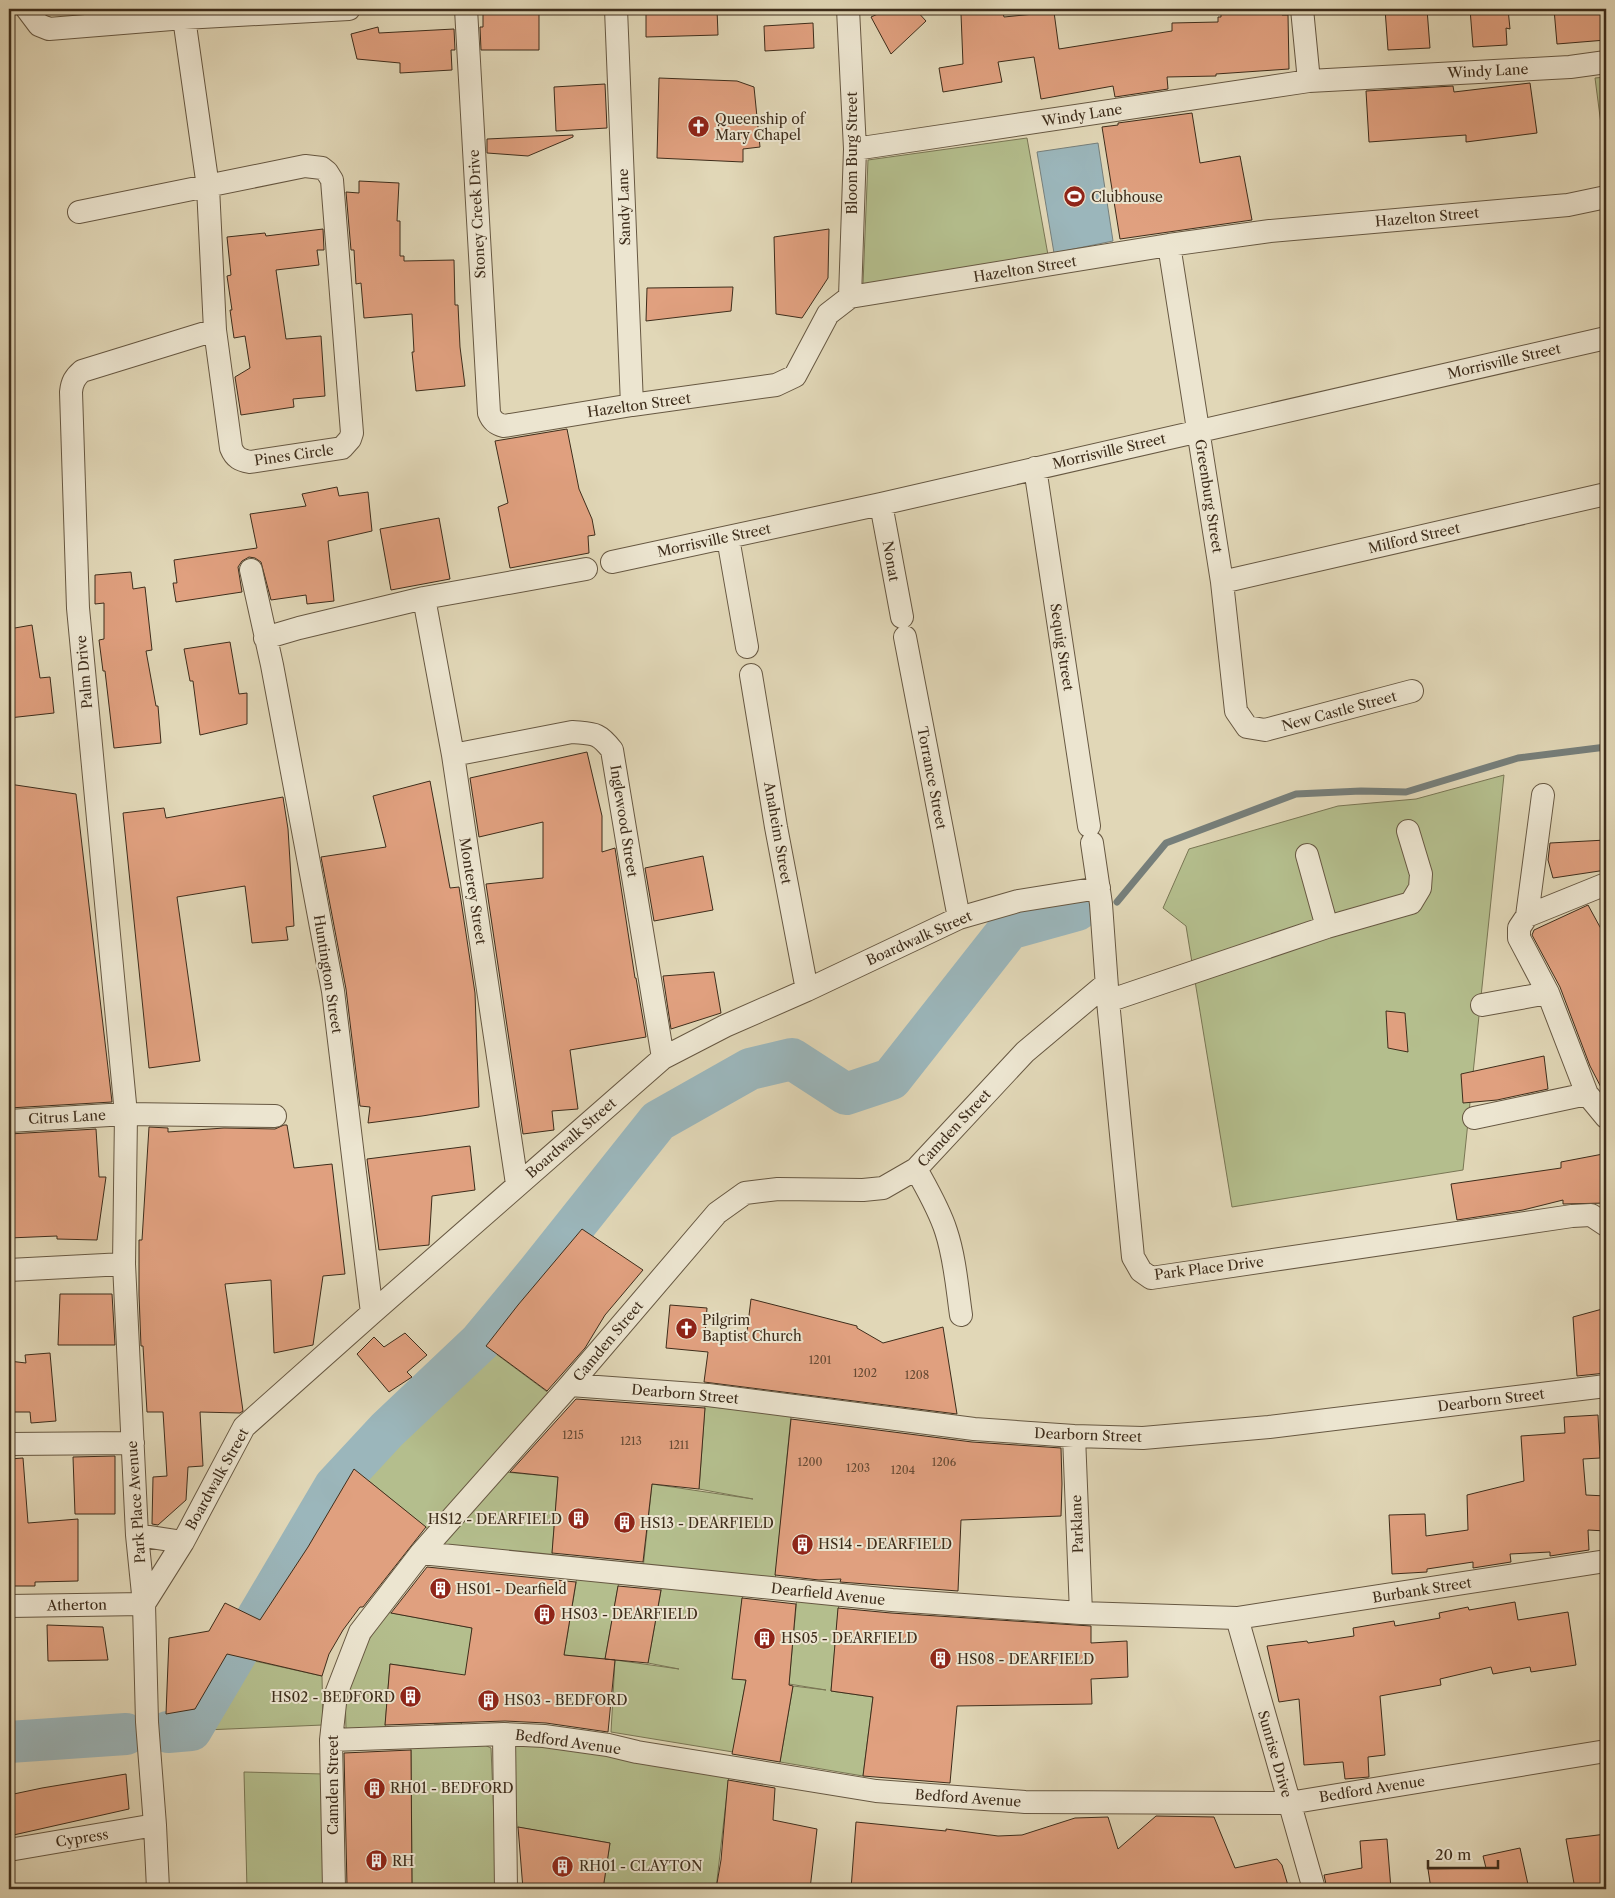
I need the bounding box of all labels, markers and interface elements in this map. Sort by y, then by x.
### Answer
street label: Windy Lane [1446,60,1529,82]
street label: Bloom Burg Street [843,92,861,214]
street label: Windy Lane [1040,100,1124,130]
place label: Queenship of Mary Chapel [715,110,807,144]
church icon: Queenship of Mary Chapel [687,115,711,139]
street label: Stoney Creek Drive [465,149,489,279]
street label: Sandy Lane [614,168,634,246]
sports icon: Clubhouse [1063,185,1087,209]
place label: Clubhouse [1091,188,1163,206]
street label: Hazelton Street [1374,203,1480,231]
street label: Hazelton Street [972,252,1078,286]
street label: Morrisville Street [1446,339,1563,383]
street label: Hazelton Street [586,389,692,421]
street label: Morrisville Street [1051,429,1168,473]
street label: Greenburg Street [1191,438,1227,554]
street label: Pines Circle [253,440,335,469]
street label: Morrisville Street [655,519,773,561]
street label: Milford Street [1366,519,1462,557]
street label: Nonat [879,539,903,583]
street label: Sequig Street [1046,602,1078,692]
street label: Palm Drive [72,634,96,710]
street label: New Castle Street [1280,687,1398,735]
street label: Torrance Street [913,725,951,831]
street label: Inglewood Street [606,764,642,879]
street label: Anaheim Street [760,779,796,886]
street label: Monterey Street [456,836,490,946]
street label: Boardwalk Street [863,907,975,969]
street label: Huntington Street [310,913,346,1035]
street label: Camden Street [913,1085,995,1171]
street label: Boardwalk Street [522,1094,620,1182]
street label: Citrus Lane [28,1106,106,1128]
street label: Park Place Drive [1153,1252,1265,1284]
street label: Camden Street [569,1297,647,1385]
place label: Pilgrim Baptist Church [702,1311,802,1345]
church icon: Pilgrim Baptist Church [674,1316,698,1340]
house number: 1201 [809,1353,832,1367]
house number: 1202 [853,1366,877,1380]
house number: 1208 [905,1368,929,1382]
street label: Dearborn Street [631,1380,739,1408]
street label: Dearborn Street [1437,1385,1546,1415]
street label: Dearborn Street [1034,1424,1142,1446]
street label: Boardwalk Street [182,1425,252,1533]
house number: 1215 [562,1428,584,1442]
house number: 1213 [620,1434,642,1448]
house number: 1211 [669,1438,689,1452]
street label: Park Place Avenue [123,1440,149,1564]
house number: 1200 [798,1455,822,1469]
house number: 1206 [932,1455,957,1469]
house number: 1203 [846,1461,870,1475]
house number: 1204 [891,1463,915,1477]
street label: Parklane [1067,1494,1087,1554]
building icon: HS12 - DEARFIELD [566,1507,590,1531]
place label: HS12 - DEARFIELD [428,1510,562,1528]
building icon: HS13 - DEARFIELD [612,1511,636,1535]
place label: HS13 - DEARFIELD [640,1514,774,1532]
building icon: HS14 - DEARFIELD [790,1532,814,1556]
place label: HS14 - DEARFIELD [818,1535,952,1553]
street label: Burbank Street [1371,1573,1473,1607]
building icon: HS01 - Dearfield [428,1577,452,1601]
street label: Dearfield Avenue [770,1579,886,1609]
place label: HS01 - Dearfield [456,1580,567,1598]
street label: Atherton [46,1595,107,1615]
building icon: HS03 - DEARFIELD [533,1602,557,1626]
place label: HS03 - DEARFIELD [561,1605,698,1623]
building icon: HS05 - DEARFIELD [753,1626,777,1650]
place label: HS05 - DEARFIELD [781,1629,918,1647]
building icon: HS08 - DEARFIELD [929,1647,953,1671]
place label: HS08 - DEARFIELD [957,1650,1094,1668]
building icon: HS02 - BEDFORD [399,1685,423,1709]
place label: HS02 - BEDFORD [271,1688,395,1706]
building icon: HS03 - BEDFORD [476,1688,500,1712]
place label: HS03 - BEDFORD [504,1691,628,1709]
street label: Sunrise Drive [1254,1708,1296,1800]
street label: Bedford Avenue [514,1726,622,1758]
street label: Camden Street [324,1735,342,1835]
street label: Bedford Avenue [1318,1772,1426,1806]
building icon: RH01 - BEDFORD [362,1776,386,1800]
place label: RH01 - BEDFORD [390,1779,514,1797]
street label: Bedford Avenue [914,1785,1022,1811]
street label: Cypress [54,1825,110,1851]
scale bar [1428,1838,1498,1870]
text: 20 m [1435,1845,1471,1864]
building icon: RH [364,1849,388,1873]
place label: RH [392,1852,414,1870]
building icon: RH01 - CLAYTON [551,1854,575,1878]
place label: RH01 - CLAYTON [579,1857,703,1875]

